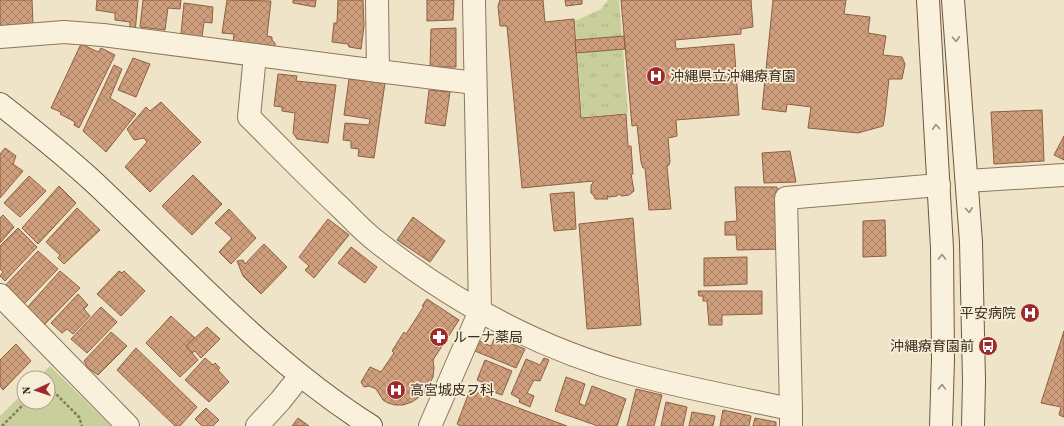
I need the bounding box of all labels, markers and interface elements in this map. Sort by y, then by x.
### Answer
one-way arrow [951,36,960,42]
hospital icon: 沖縄県立沖縄療育園 [645,65,667,87]
place label: 沖縄県立沖縄療育園 [670,66,796,86]
one-way arrow [931,124,940,130]
one-way arrow [964,207,973,213]
one-way arrow [938,254,946,260]
hospital icon: 平安病院 [1019,302,1041,324]
place label: 平安病院 [960,303,1016,323]
pharmacy icon: ルーナ薬局 [428,326,450,348]
place label: ルーナ薬局 [453,327,523,347]
bus stop icon: 沖縄療育園前 [977,335,999,357]
place label: 沖縄療育園前 [890,336,974,356]
north arrow [16,370,56,410]
hospital icon: 高宮城皮フ科 [385,379,407,401]
place label: 高宮城皮フ科 [410,380,494,400]
one-way arrow [938,384,946,390]
text: N [19,386,34,395]

